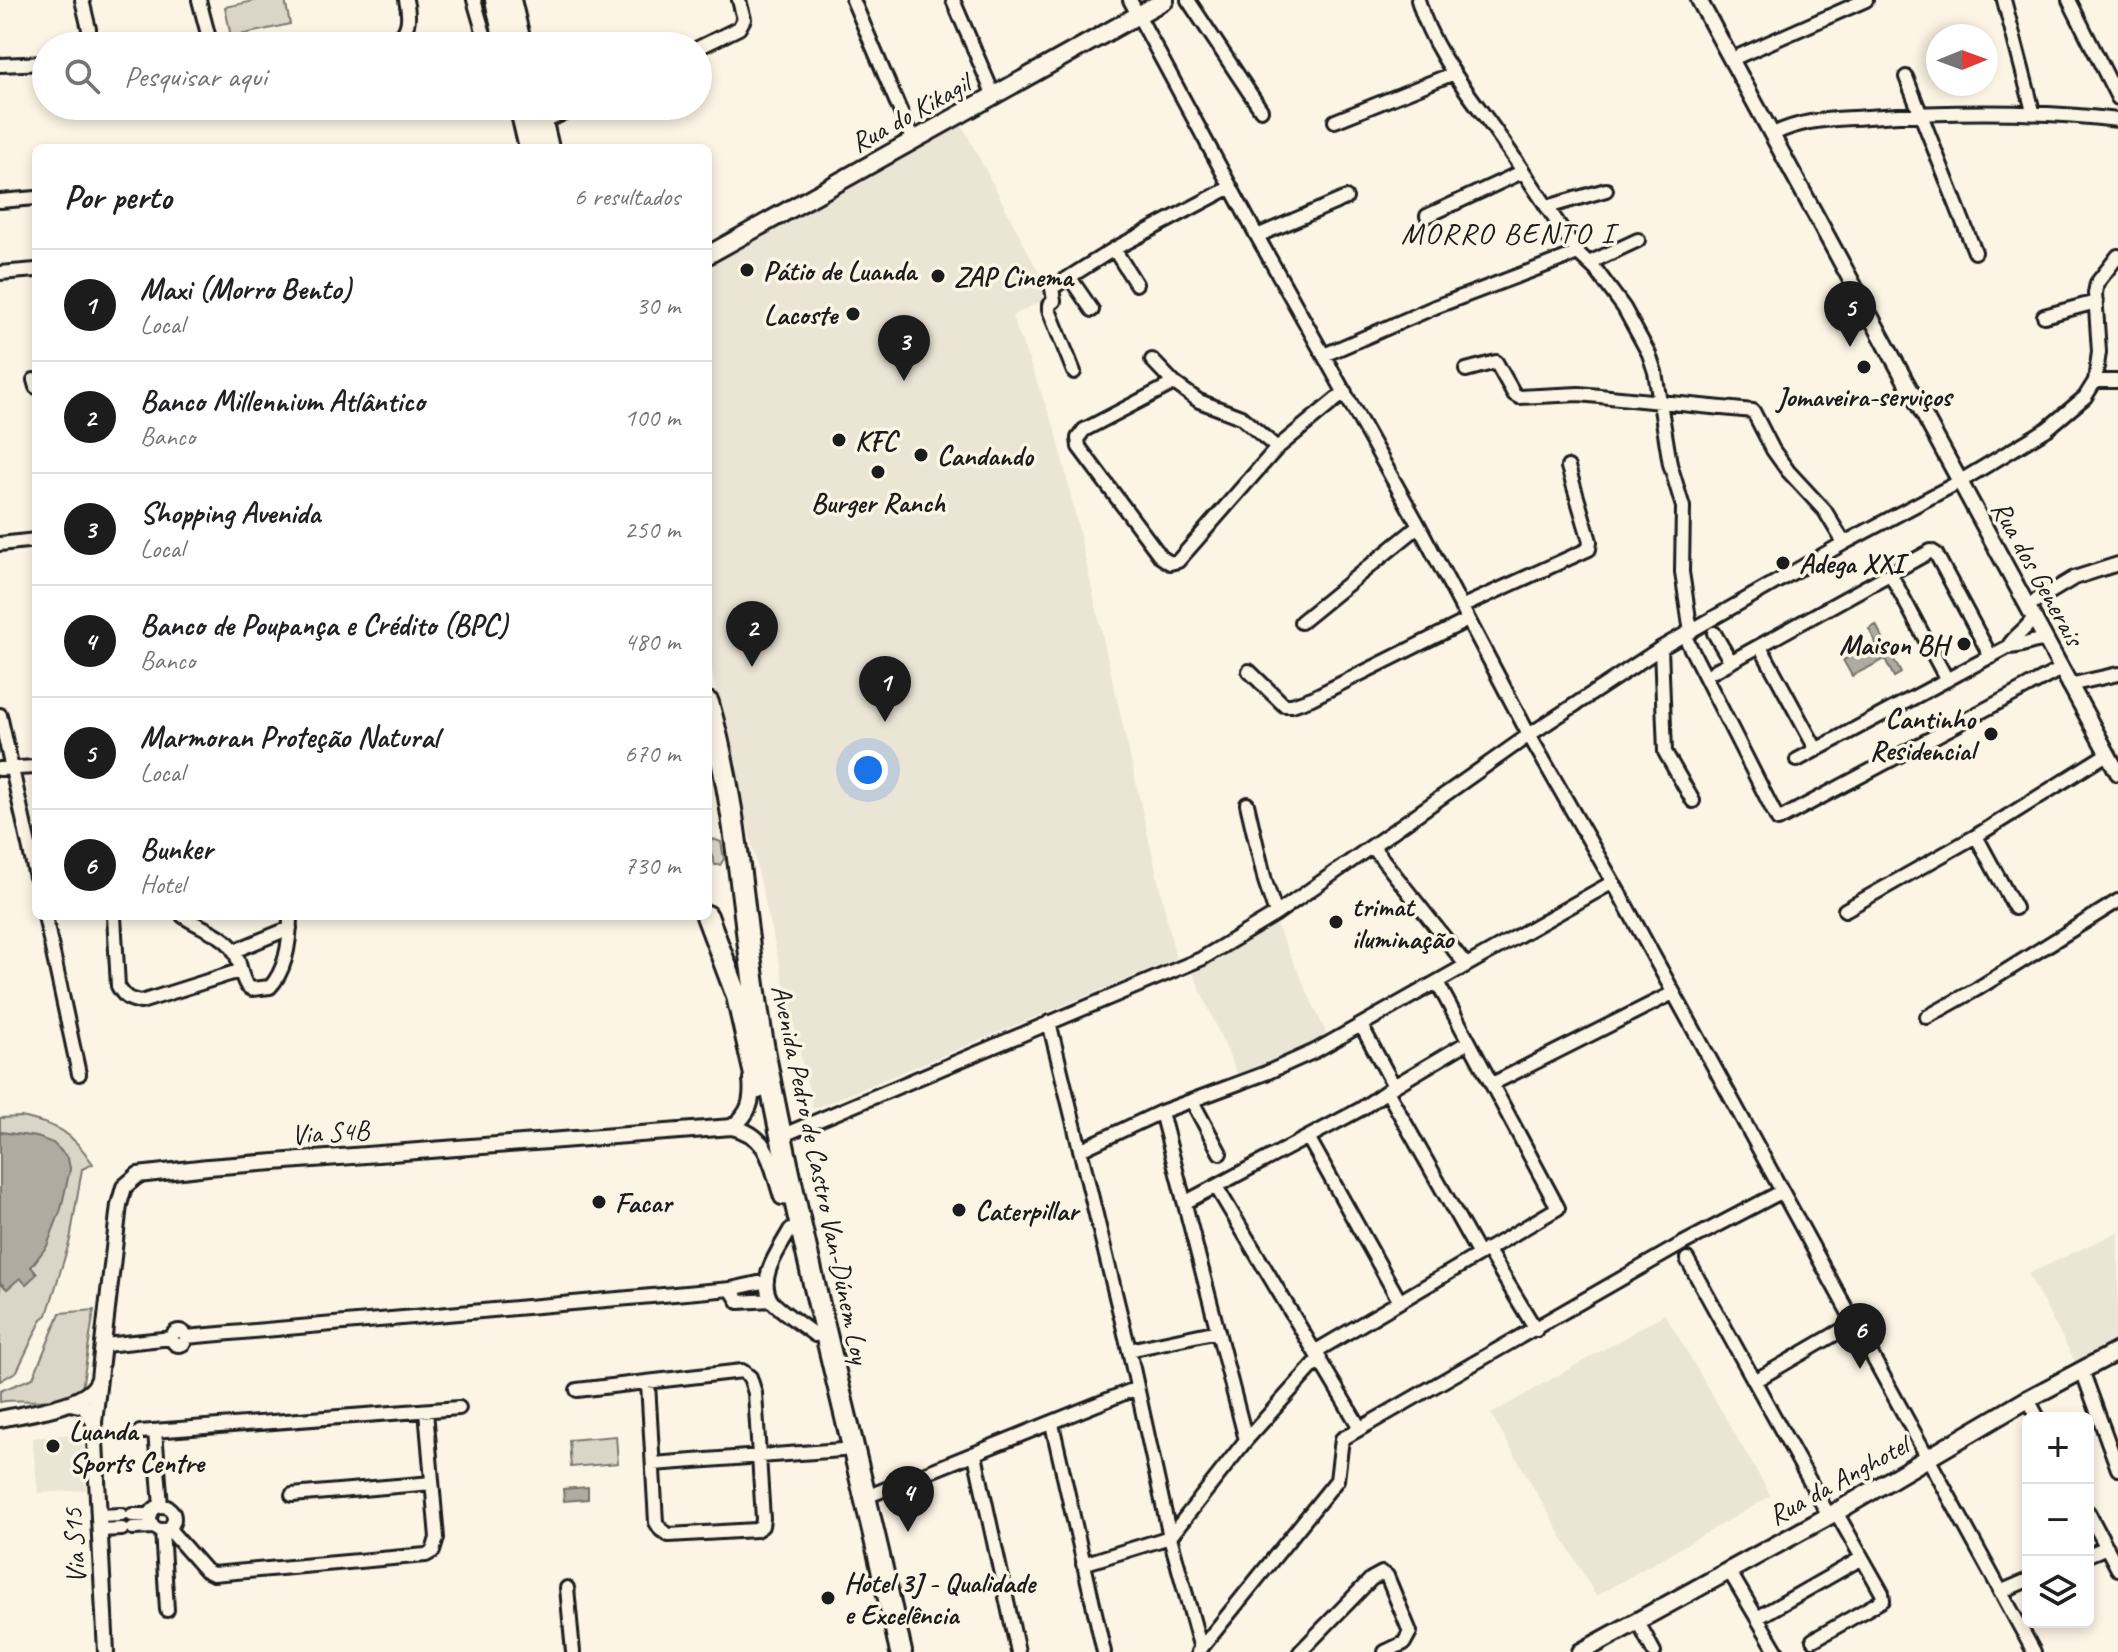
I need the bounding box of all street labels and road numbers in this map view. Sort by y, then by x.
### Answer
street label: Rua do Kikagil [844,63,980,160]
street label: Rua dos Generais [1984,494,2093,654]
street label: Avenida Pedro de Castro Van-Dúnem Loy [764,982,879,1369]
street label: Via S4B [290,1112,372,1152]
street label: Rua da Anghotel [1762,1425,1919,1533]
street label: Via S15 [54,1506,93,1585]

